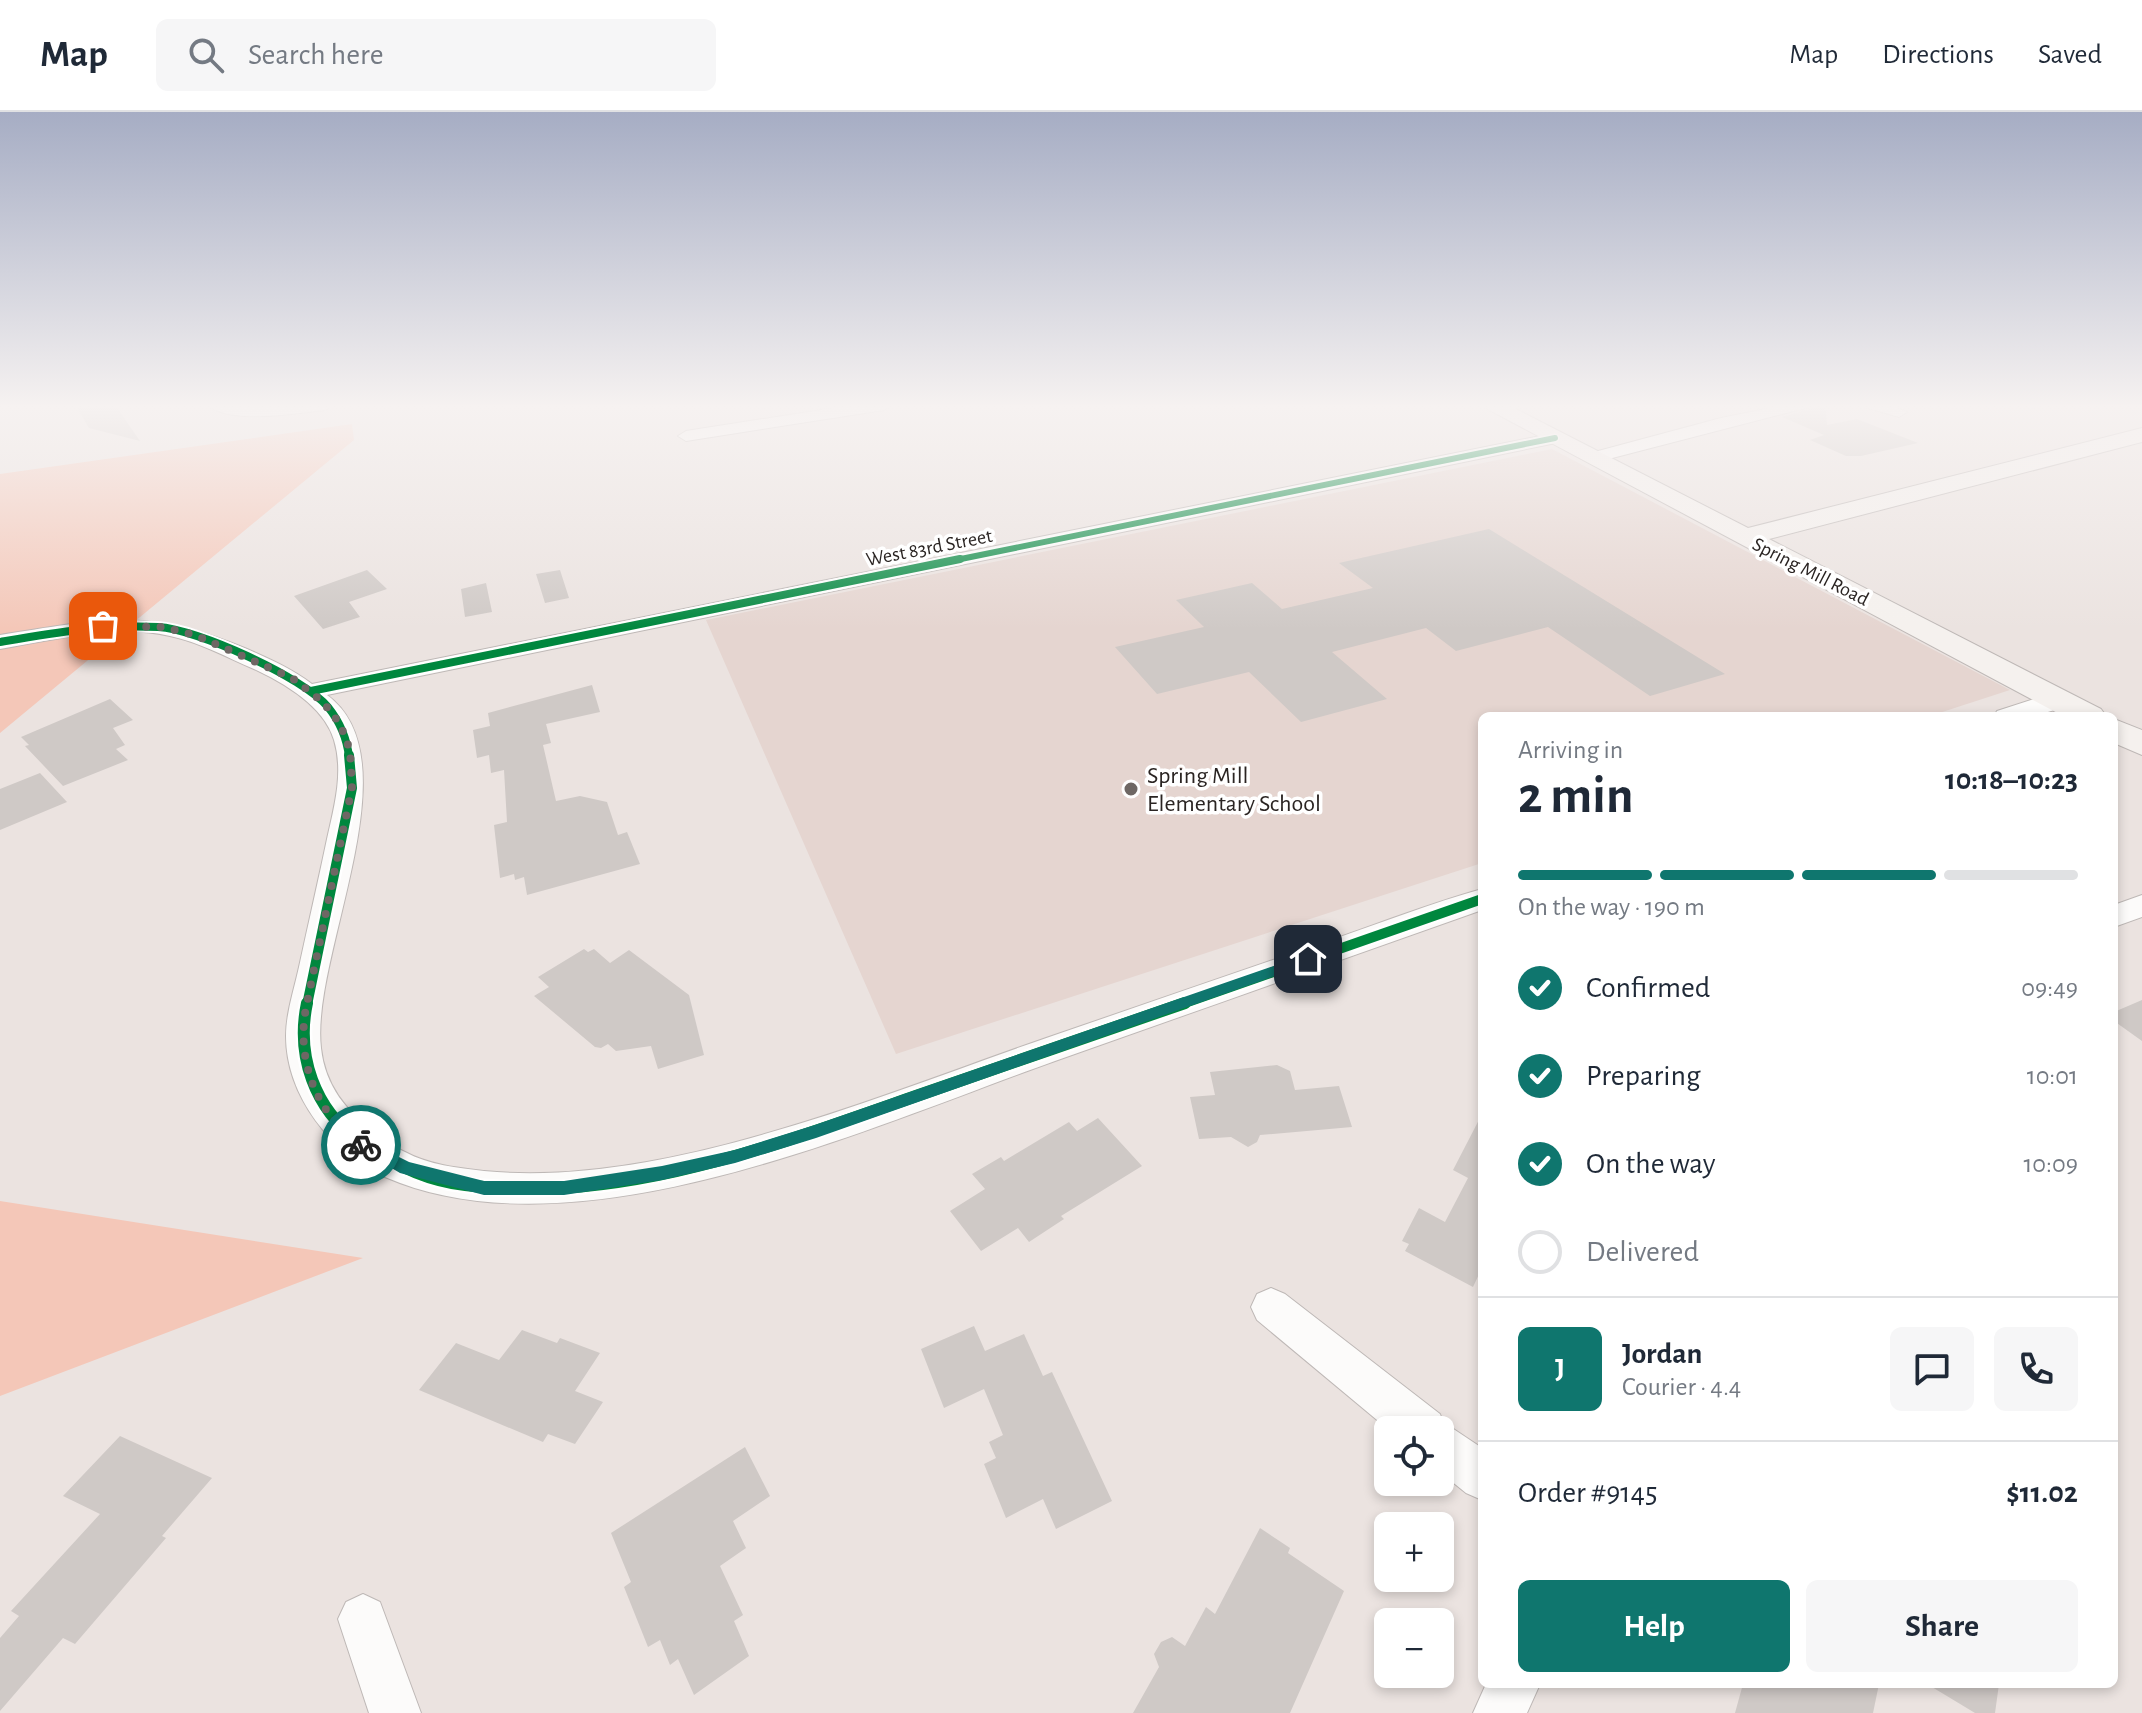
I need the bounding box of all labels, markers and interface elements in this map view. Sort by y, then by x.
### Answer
search box [156,19,716,91]
icon: search [184,33,228,77]
text: Map [40,36,108,74]
text: Search here [248,40,384,70]
text: Map [1789,41,1838,69]
text: Directions [1882,41,1994,69]
text: Saved [2038,41,2102,69]
street label: West 83rd Street [864,526,995,570]
street label: Spring Mill Road [1749,534,1872,610]
pin [69,592,137,660]
icon: bag [81,604,125,648]
text: Arriving in [1518,737,1623,763]
place label: Spring Mill Elementary School [1147,764,1321,816]
text: 10:18–10:23 [1945,765,2078,795]
text: 2 min [1518,770,1633,822]
marker: Spring Mill Elementary School [1122,780,1140,798]
text: On the way · 190 m [1518,894,1705,920]
pin [1274,925,1342,993]
icon: home [1286,937,1330,981]
icon: check [1518,966,1562,1010]
text: Confirmed [1586,973,1710,1003]
text: 09:49 [2021,975,2078,1001]
icon: check [1518,1054,1562,1098]
text: Preparing [1586,1061,1701,1091]
text: 10:01 [2027,1063,2078,1089]
courier [321,1105,401,1185]
icon: bike [339,1123,383,1167]
icon: check [1518,1142,1562,1186]
text: On the way [1586,1149,1715,1179]
text: 10:09 [2023,1151,2078,1177]
text: Delivered [1586,1237,1699,1267]
button: chat [1890,1327,1974,1411]
button: phone [1994,1327,2078,1411]
text: Jordan [1622,1339,1702,1369]
text: J [1555,1354,1565,1384]
text: Courier · 4.4 [1622,1374,1741,1400]
map controls [1374,1416,1454,1688]
button: locate [1374,1416,1454,1496]
text: Order #9145 [1518,1478,1658,1508]
text: $11.02 [2006,1478,2078,1508]
button: + [1374,1512,1454,1592]
button: Help [1518,1580,1790,1672]
button: Share [1806,1580,2078,1672]
button: − [1374,1608,1454,1688]

